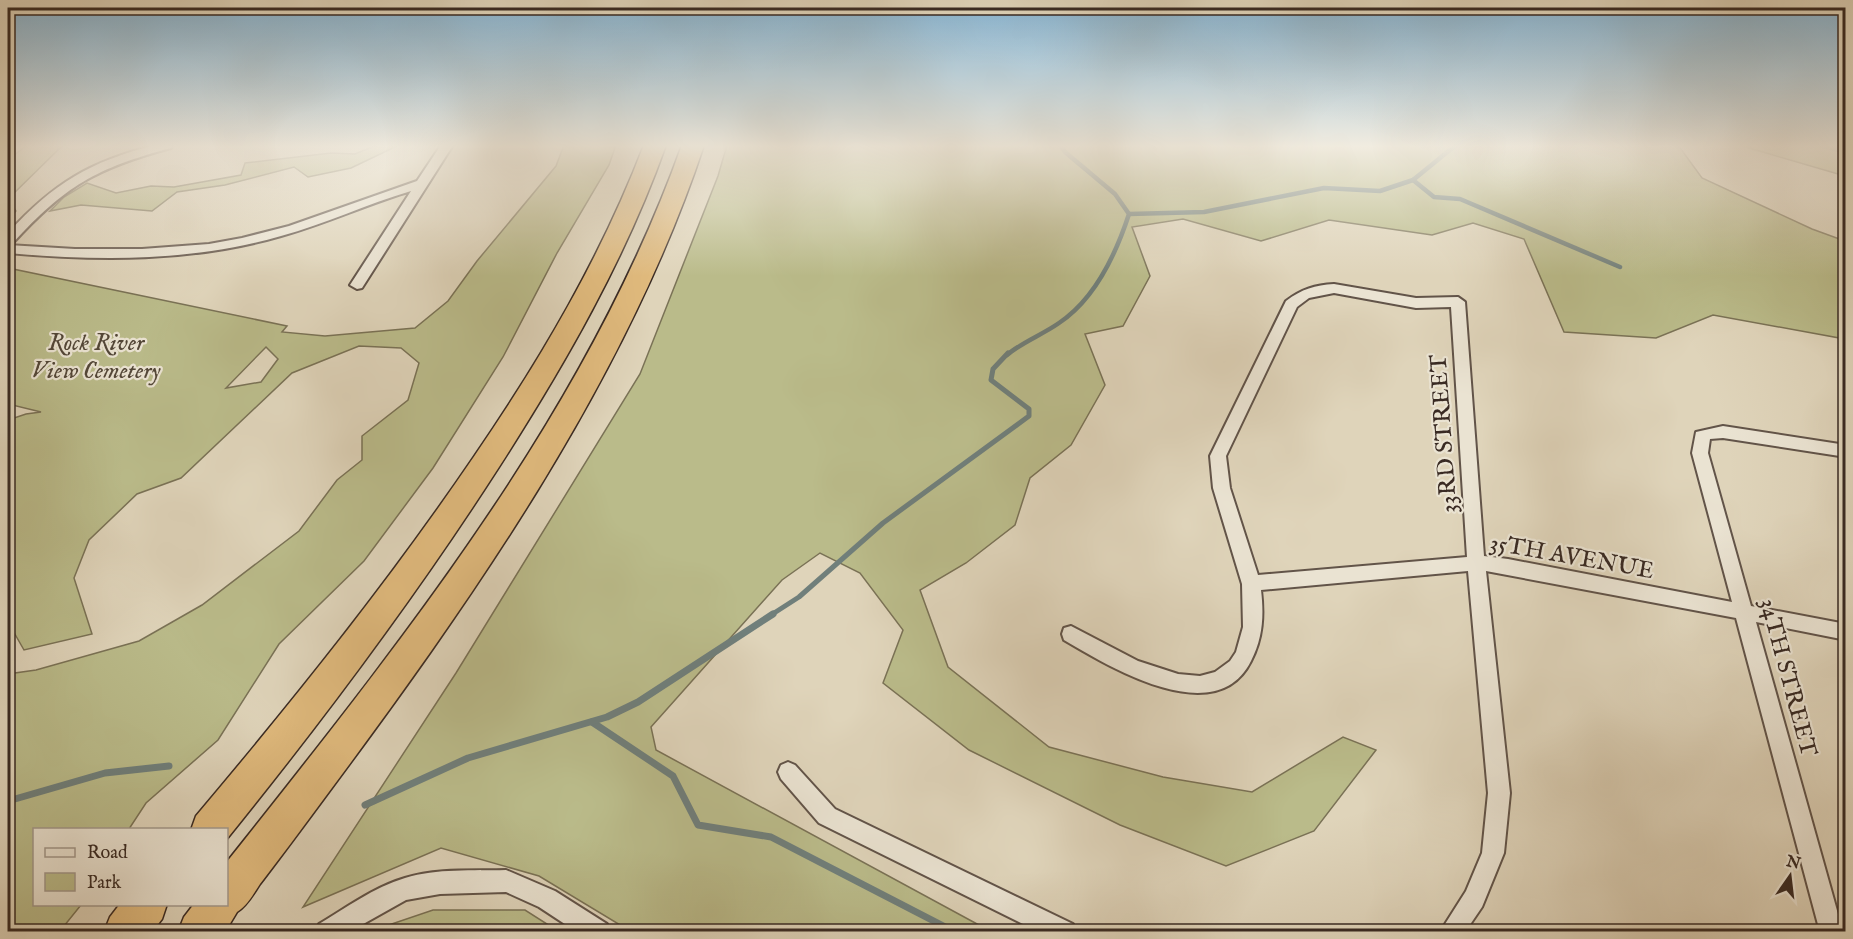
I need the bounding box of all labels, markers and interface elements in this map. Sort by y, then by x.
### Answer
park label: Rock River View Cemetery [32,328,161,387]
street label: 33RD STREET [1423,353,1466,514]
street label: 35TH AVENUE [1487,528,1656,587]
street label: 34TH STREET [1752,595,1824,760]
legend [33,828,228,906]
text: Road [87,842,128,865]
north arrow [1760,846,1820,906]
text: N [1783,852,1802,875]
text: Park [87,872,122,895]

